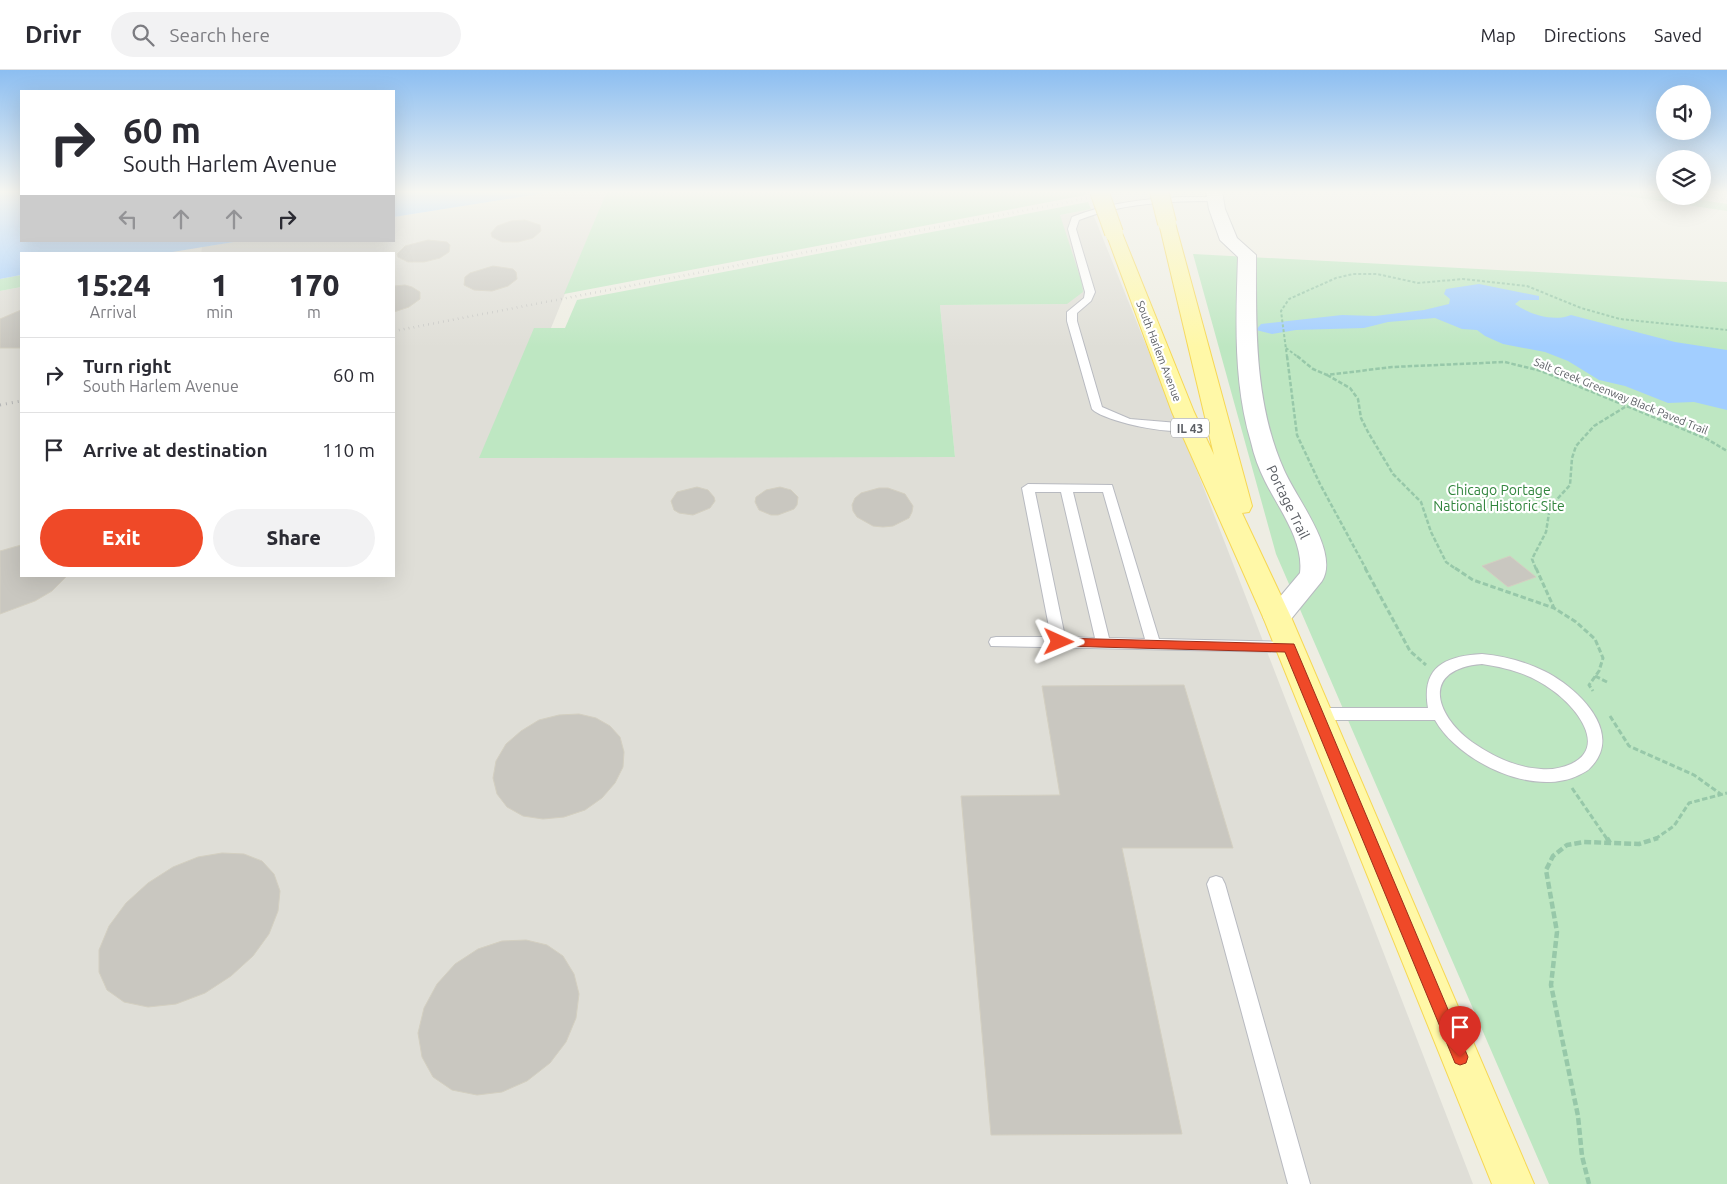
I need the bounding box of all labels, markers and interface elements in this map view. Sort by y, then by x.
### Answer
search box [111,12,461,57]
text: Drivr [25,21,81,48]
icon: search [129,21,157,49]
text: Search here [169,24,270,46]
text: Map [1480,25,1516,45]
text: Directions [1544,25,1626,45]
text: Saved [1654,25,1702,45]
map controls [1656,85,1711,205]
button: sound [1656,85,1711,140]
icon: right [40,110,105,175]
text: 60 m [123,110,201,150]
button: layers [1656,150,1711,205]
text: South Harlem Avenue [123,151,337,176]
icon: left [114,205,142,233]
icon: ahead [167,205,195,233]
icon: ahead [220,205,248,233]
icon: right [273,205,301,233]
text: 15:24 [76,268,151,302]
text: 1 [211,268,228,302]
text: 170 [289,268,339,302]
street label: South Harlem Avenue [1134,299,1184,403]
text: Arrival [90,303,136,321]
text: min [206,303,233,321]
text: m [307,303,321,321]
text: Turn right [83,355,171,377]
street label: Salt Creek Greenway Black Paved Trail [1532,356,1710,437]
icon: right [40,361,68,389]
text: 60 m [333,364,375,386]
text: South Harlem Avenue [83,377,239,395]
road number: IL 43 [1171,418,1209,438]
icon: arrive [40,436,68,464]
text: Arrive at destination [83,439,268,461]
text: 110 m [322,439,375,461]
street label: Portage Trail [1263,462,1313,542]
park label: Chicago Portage National Historic Site [1433,482,1565,514]
button: Exit [40,509,203,567]
button: Share [213,509,375,567]
position arrow [1032,615,1084,667]
pin [1439,1006,1481,1057]
icon: arrive [1446,1013,1474,1041]

